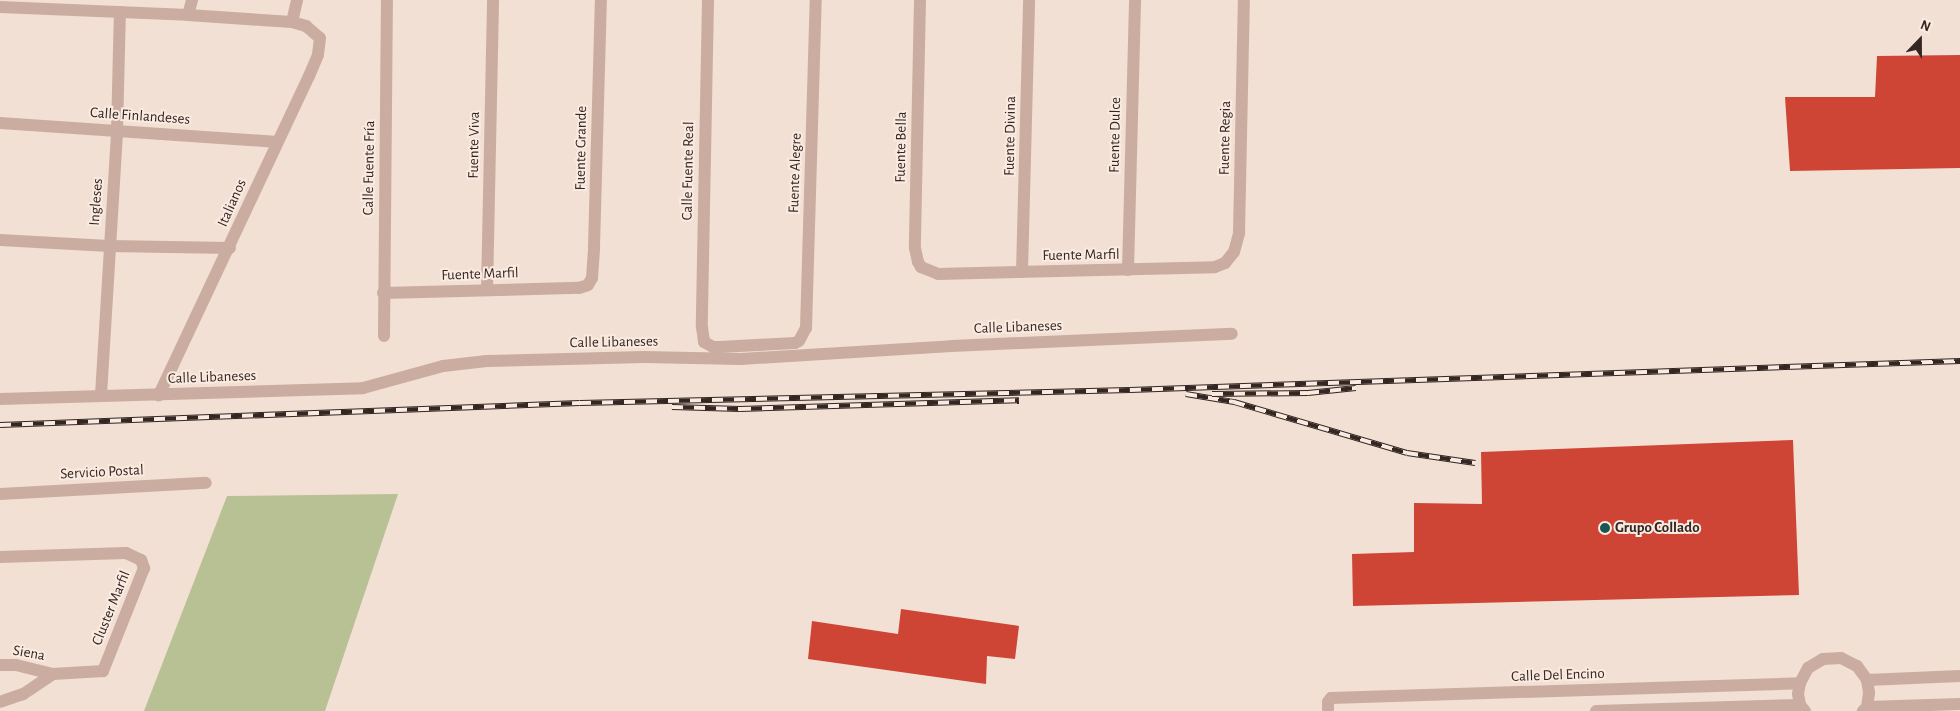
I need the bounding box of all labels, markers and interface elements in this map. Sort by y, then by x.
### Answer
north arrow [1895,15,1945,65]
text: N [1918,18,1933,34]
street label: Fuente Divina [1000,96,1020,176]
street label: Fuente Dulce [1105,97,1125,173]
street label: Fuente Regia [1215,101,1235,175]
street label: Calle Finlandeses [89,104,191,128]
street label: Fuente Grande [571,106,591,190]
street label: Fuente Viva [464,111,484,179]
street label: Fuente Bella [891,111,911,183]
street label: Calle Fuente Fría [359,120,379,216]
street label: Calle Fuente Real [678,121,698,221]
street label: Fuente Alegre [785,133,805,213]
street label: Italianos [214,176,250,230]
street label: Ingleses [85,178,107,226]
street label: Fuente Marfil [1042,245,1120,265]
street label: Fuente Marfil [441,264,519,284]
street label: Calle Libaneses [973,316,1063,338]
street label: Calle Libaneses [570,332,658,352]
street label: Calle Libaneses [167,366,257,388]
street label: Servicio Postal [60,461,144,483]
place label: Grupo Collado [1615,519,1700,537]
marker: Grupo Collado [1599,522,1611,534]
street label: Cluster Marfil [88,568,134,648]
street label: Siena [12,641,46,665]
street label: Calle Del Encino [1511,664,1605,686]

